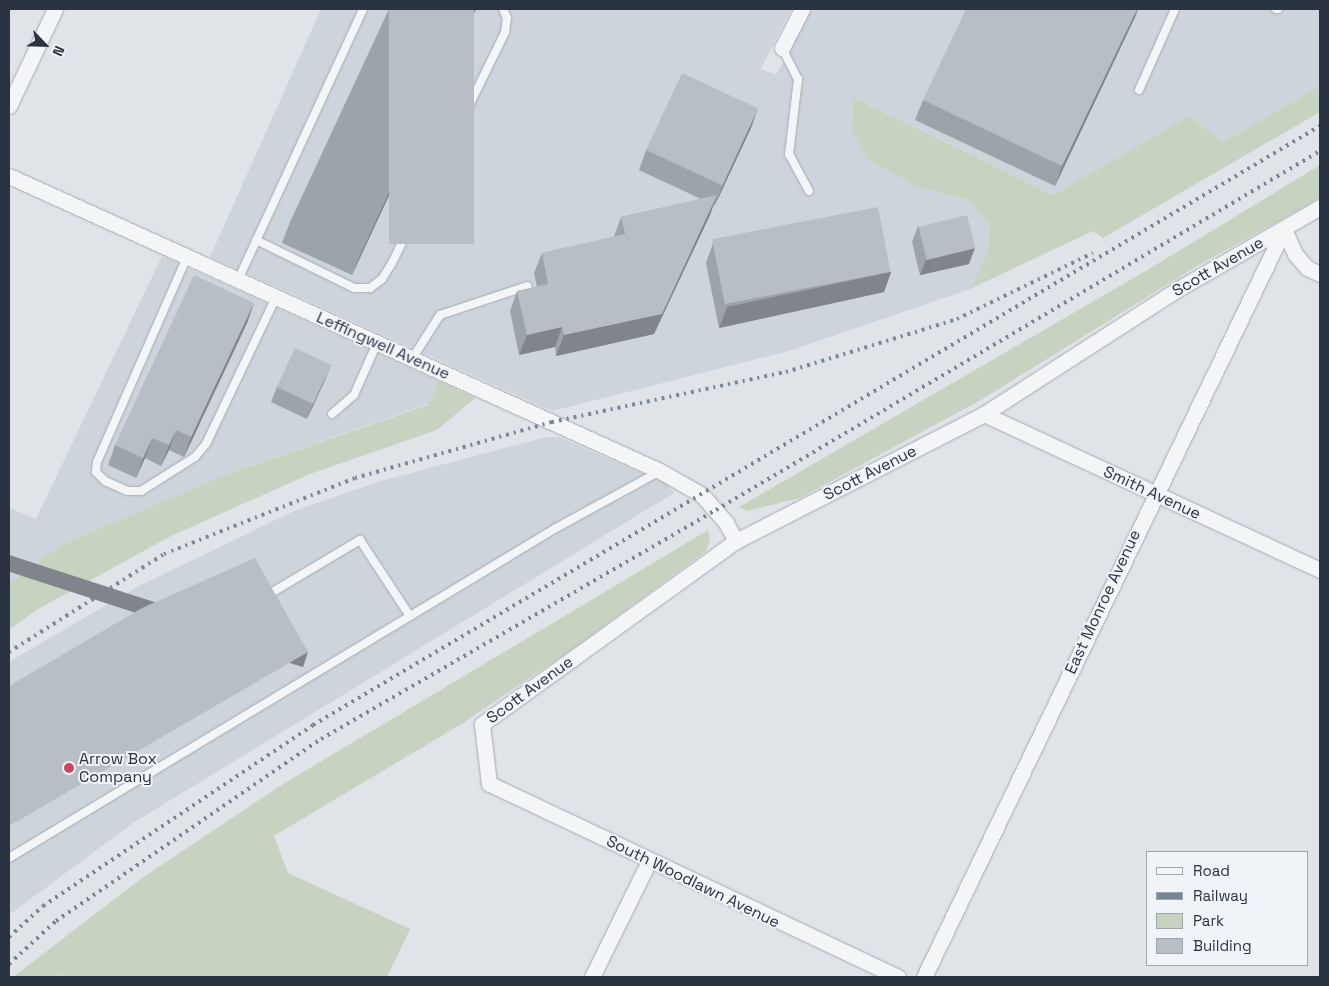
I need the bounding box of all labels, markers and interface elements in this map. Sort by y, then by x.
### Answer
north arrow [20,20,70,70]
text: N [49,43,69,59]
street label: Scott Avenue [1169,233,1267,301]
street label: Leffingwell Avenue [313,308,453,384]
street label: Scott Avenue [820,441,920,505]
street label: Smith Avenue [1100,462,1204,524]
street label: East Monroe Avenue [1061,527,1145,677]
street label: Scott Avenue [483,652,577,728]
place label: Arrow Box Company [79,749,157,787]
marker: Arrow Box Company [63,762,75,774]
street label: South Woodlawn Avenue [603,832,783,932]
legend [1146,851,1309,966]
text: Road [1193,861,1230,880]
text: Railway [1193,886,1248,905]
text: Park [1193,911,1224,930]
text: Building [1193,936,1252,955]

